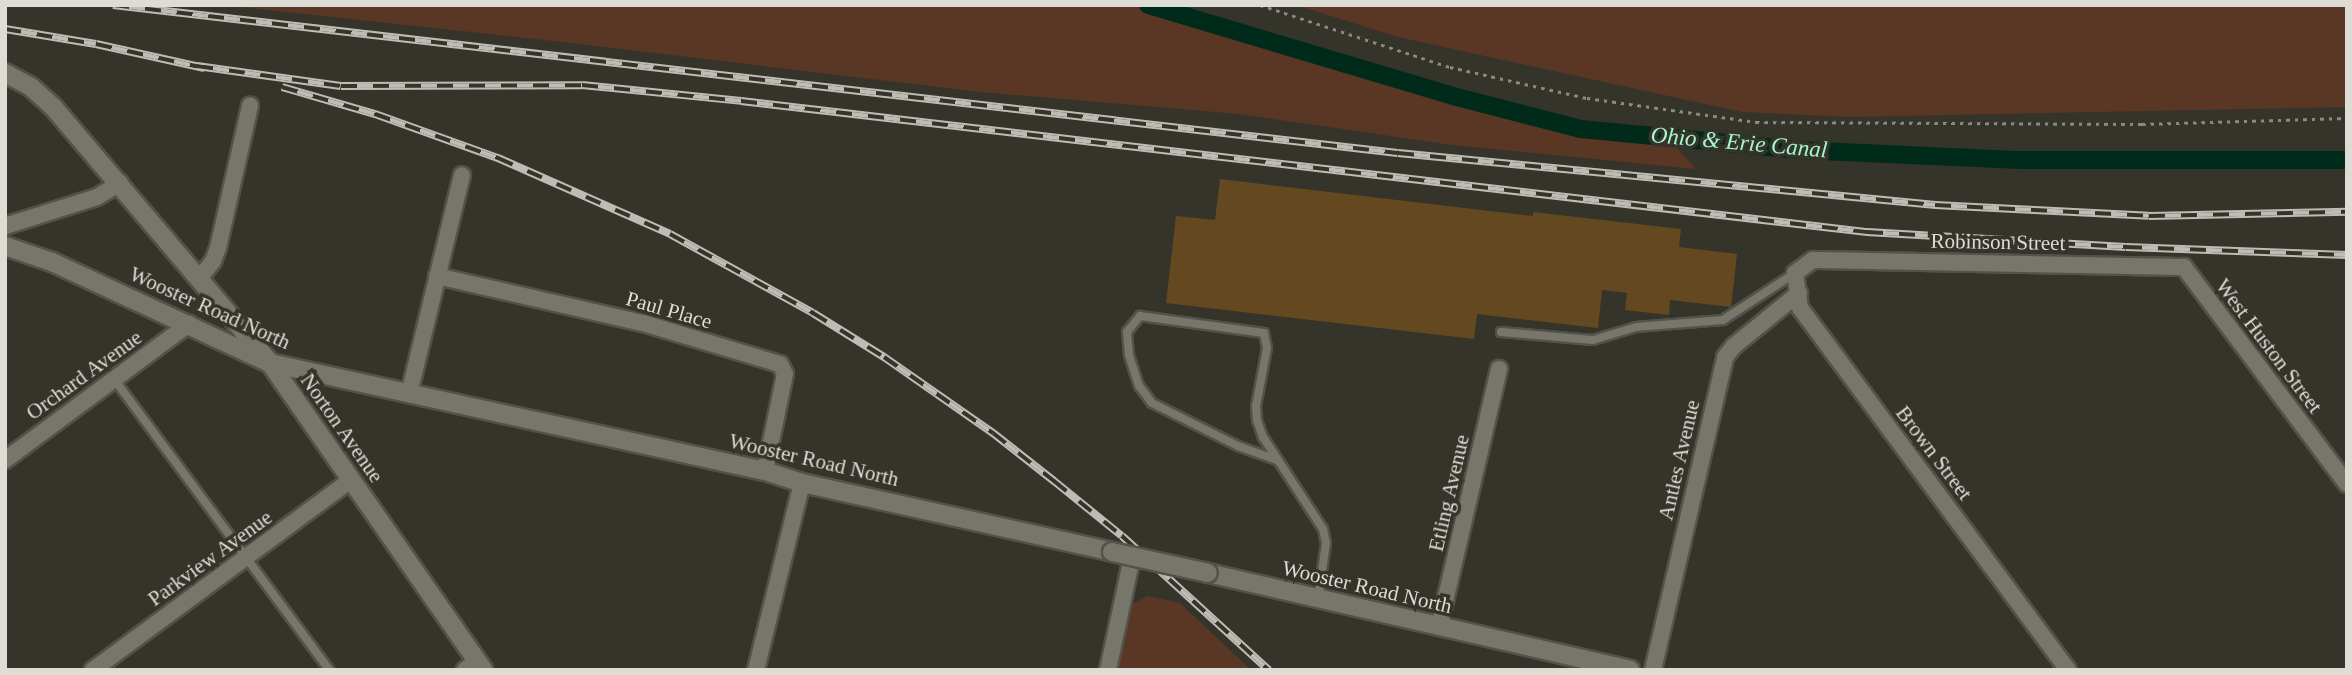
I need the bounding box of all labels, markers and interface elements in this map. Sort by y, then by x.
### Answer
water label: Ohio & Erie Canal [1650,122,1828,164]
street label: Robinson Street [1930,228,2066,256]
street label: Wooster Road North [126,261,294,355]
street label: West Huston Street [2210,274,2328,418]
street label: Paul Place [623,286,715,334]
street label: Orchard Avenue [21,324,147,426]
street label: Norton Avenue [295,368,389,488]
street label: Antles Avenue [1653,397,1705,523]
street label: Brown Street [1890,401,1978,505]
street label: Wooster Road North [727,428,901,492]
street label: Etling Avenue [1423,432,1475,554]
street label: Parkview Avenue [143,504,277,612]
street label: Wooster Road North [1280,555,1454,619]

